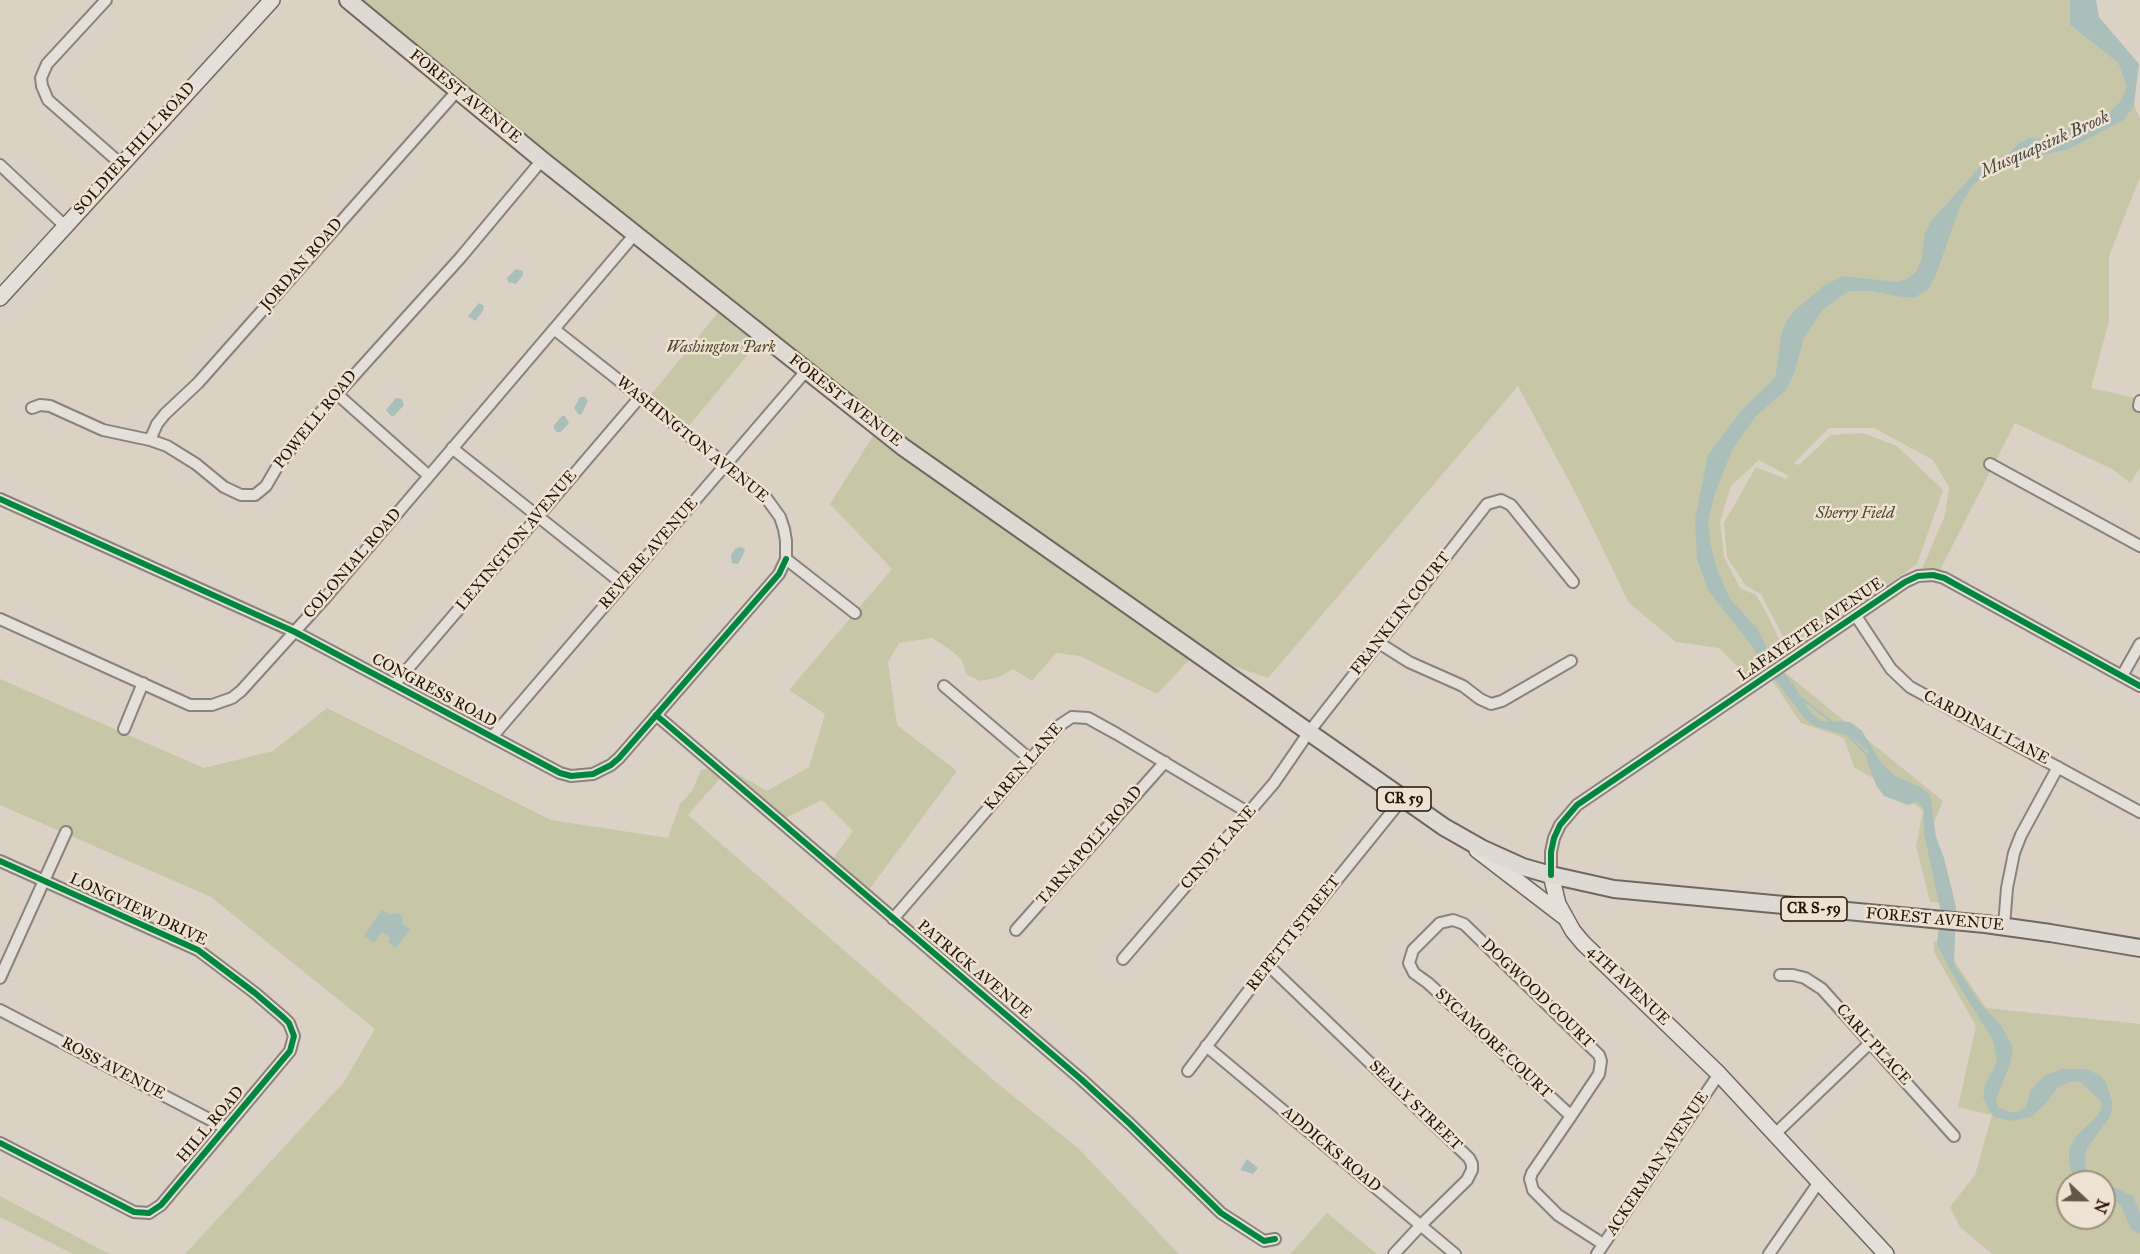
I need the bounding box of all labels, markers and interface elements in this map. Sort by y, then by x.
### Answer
street label: FOREST AVENUE [405,46,525,148]
street label: SOLDIER HILL ROAD [70,78,200,220]
water label: Musquapsink Brook [1977,107,2113,183]
street label: JORDAN ROAD [257,215,347,315]
park label: Washington Park [667,338,775,358]
street label: FOREST AVENUE [784,351,906,451]
street label: POWELL ROAD [270,367,362,473]
street label: WASHINGTON AVENUE [612,373,772,507]
street label: LEXINGTON AVENUE [453,467,581,615]
street label: REVERE AVENUE [595,494,703,614]
park label: Sherry Field [1816,504,1894,524]
street label: COLONIAL ROAD [300,505,406,623]
street label: FRANKLIN COURT [1347,549,1455,679]
street label: LAFAYETTE AVENUE [1734,574,1888,686]
street label: CONGRESS ROAD [368,650,500,732]
street label: CARDINAL LANE [1920,687,2052,769]
street label: KAREN LANE [981,719,1067,815]
street label: TARNAPOLL ROAD [1033,783,1147,909]
road number: CR 59 [1377,787,1431,811]
street label: CINDY LANE [1177,802,1261,894]
street label: LONGVIEW DRIVE [66,870,210,950]
street label: REPETTI STREET [1243,872,1345,996]
road number: CR S-59 [1781,897,1847,921]
street label: FOREST AVENUE [1865,904,2005,936]
street label: PATRICK AVENUE [913,917,1035,1023]
street label: DOGWOOD COURT [1477,935,1597,1053]
street label: 4TH AVENUE [1583,942,1673,1030]
street label: SYCAMORE COURT [1431,985,1555,1103]
street label: CARL PLACE [1832,1001,1914,1089]
street label: ROSS AVENUE [58,1034,168,1104]
street label: SEALY STREET [1365,1057,1465,1155]
street label: HILL ROAD [173,1083,249,1167]
street label: ACKERMAN AVENUE [1603,1088,1713,1240]
street label: ADDICKS ROAD [1278,1103,1384,1197]
north arrow [2056,1170,2116,1230]
text: N [2090,1196,2113,1216]

